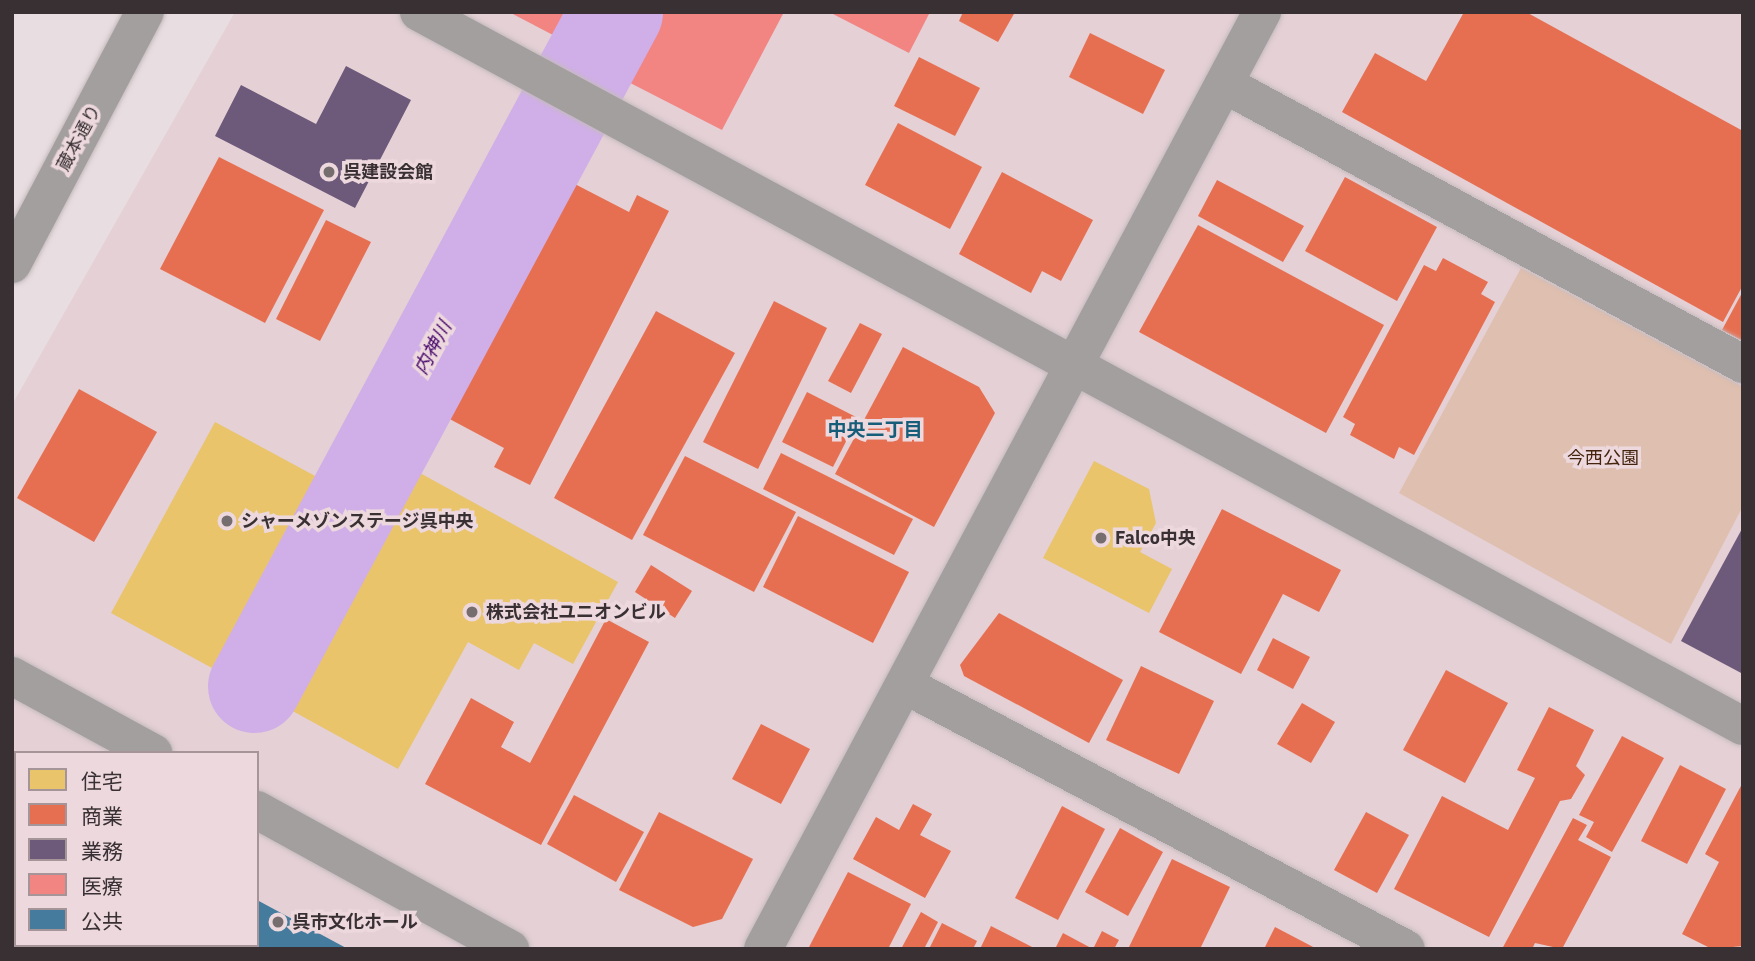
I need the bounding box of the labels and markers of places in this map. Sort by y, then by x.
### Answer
place label: 呉建設会館 [343,161,433,183]
marker: 呉建設会館 [321,164,337,180]
place label: シャーメゾンステージ呉中央 [241,510,475,532]
marker: シャーメゾンステージ呉中央 [219,513,235,529]
place label: Falco中央 [1115,527,1196,549]
marker: Falco中央 [1093,530,1109,546]
place label: 株式会社ユニオンビル [486,601,666,623]
marker: 株式会社ユニオンビル [464,604,480,620]
place label: 呉市文化ホール [292,911,418,933]
marker: 呉市文化ホール [270,914,286,930]

